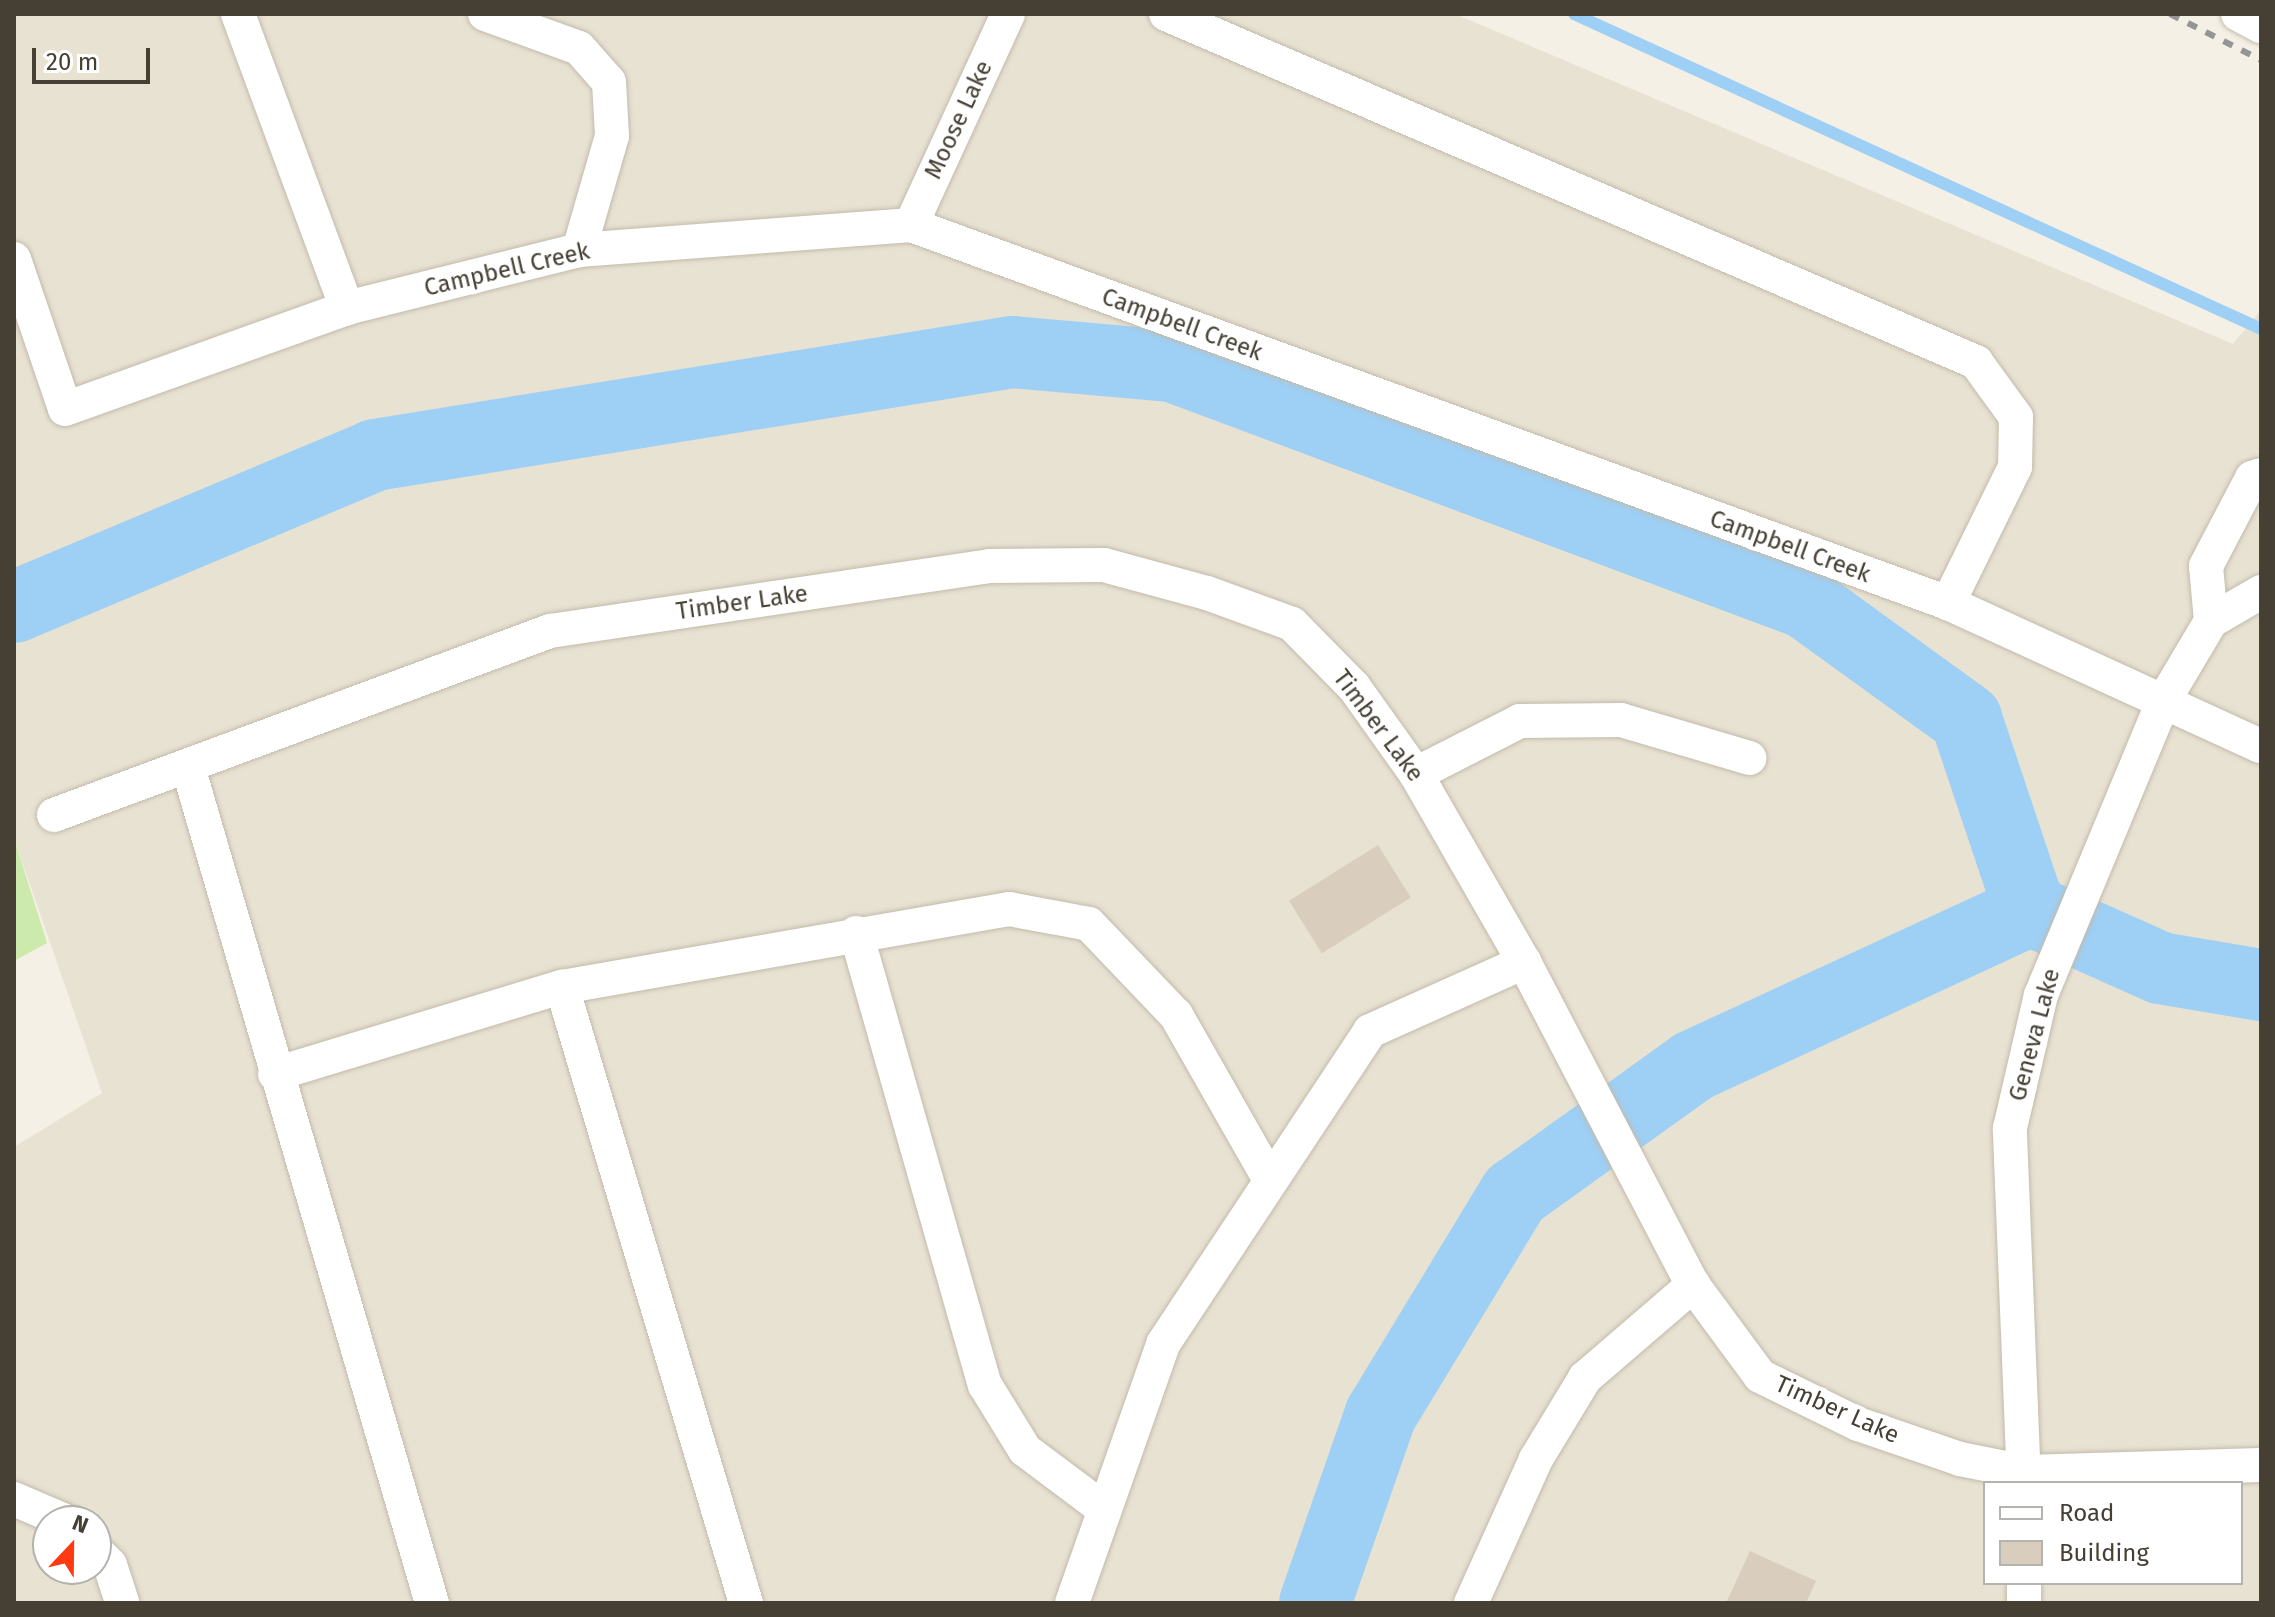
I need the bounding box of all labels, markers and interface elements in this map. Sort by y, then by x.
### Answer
scale bar [36,32,154,82]
text: 20 m [46,48,98,76]
street label: Moose Lake [919,56,999,184]
street label: Campbell Creek [421,237,593,303]
street label: Campbell Creek [1098,283,1266,367]
street label: Campbell Creek [1706,505,1874,589]
street label: Timber Lake [674,580,810,626]
street label: Timber Lake [1327,664,1429,788]
street label: Geneva Lake [2003,966,2067,1104]
street label: Timber Lake [1771,1370,1903,1450]
legend [1983,1481,2243,1585]
text: Road [2059,1499,2114,1527]
north arrow [32,1505,112,1585]
text: N [69,1509,92,1539]
text: Building [2059,1539,2149,1567]

